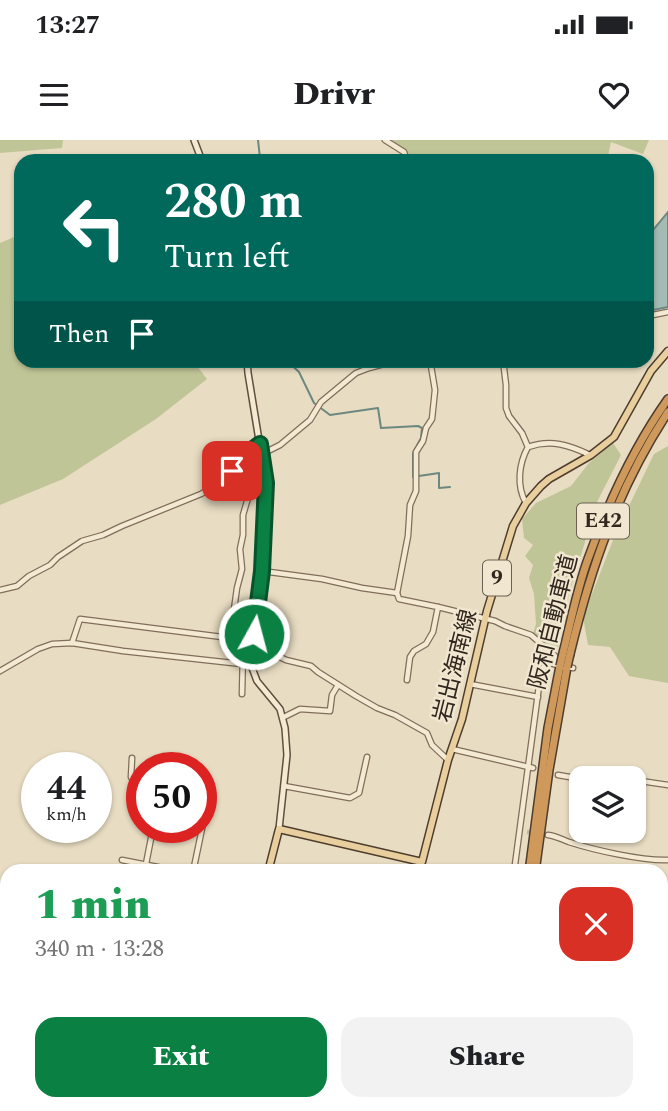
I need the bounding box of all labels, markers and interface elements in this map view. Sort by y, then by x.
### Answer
text: 13:27 [35,5,100,45]
text: Drivr [293,70,375,119]
icon: menu [35,76,73,114]
icon: heart [595,76,633,114]
text: 280 m [164,165,303,240]
icon: left [49,182,140,273]
text: Turn left [164,233,290,282]
text: Then [49,314,109,354]
icon: arrive [123,315,161,353]
pin [202,441,262,501]
icon: arrive [213,452,251,490]
road number: E42 [577,504,629,538]
street label: 阪和自動車道 [520,551,588,693]
road number: 9 [483,560,511,596]
position arrow [217,597,291,671]
street label: 岩出海南線 [425,606,487,726]
speed limit sign: 50 [126,752,217,843]
text: 44 [47,762,86,815]
map controls [569,766,646,843]
button: layers [569,766,646,843]
text: km/h [46,801,87,828]
text: 1 min [35,874,151,937]
button: close [559,887,633,961]
text: 340 m · 13:28 [35,932,164,967]
button: Exit [35,1017,327,1097]
button: Share [341,1017,633,1097]

